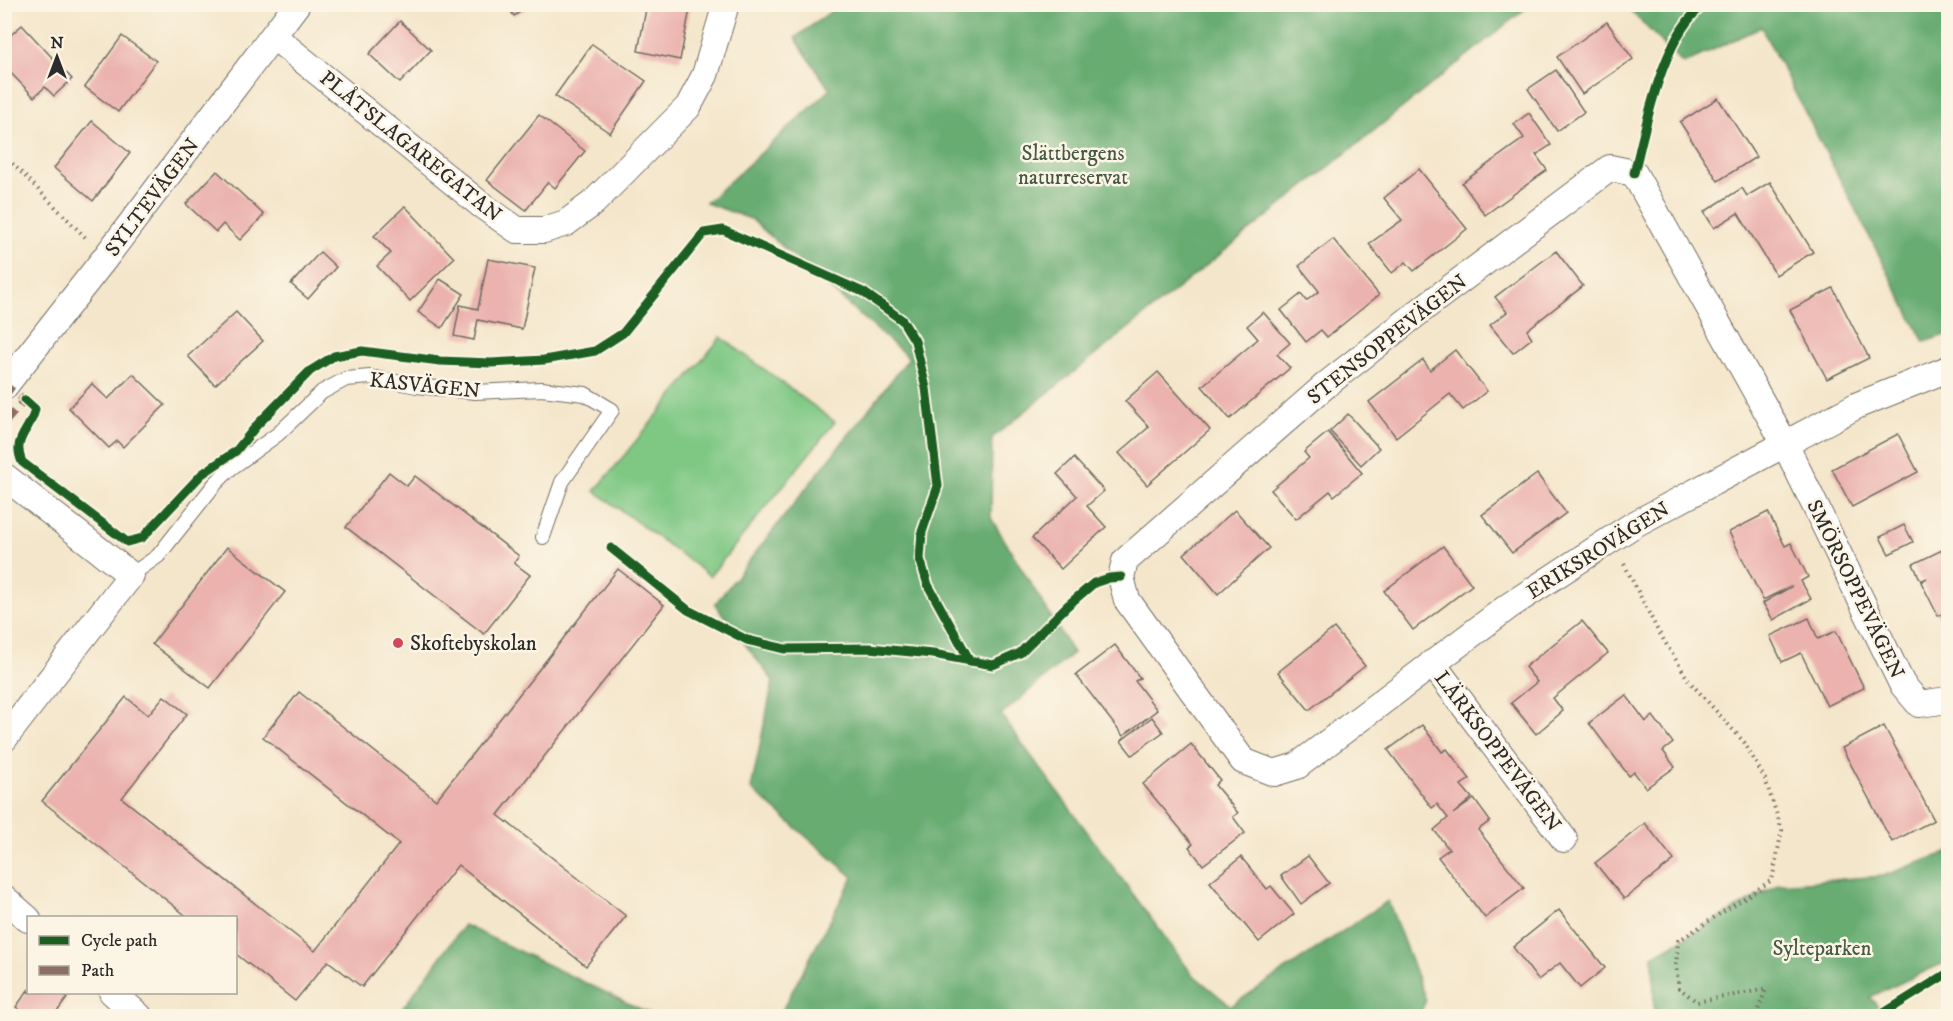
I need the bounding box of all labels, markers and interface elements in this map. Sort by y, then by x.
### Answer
north arrow [27,27,87,87]
text: N [50,33,64,53]
street label: PLÅTSLAGAREGATAN [314,64,508,228]
street label: SYLTEVÄGEN [99,133,206,262]
park label: Slättbergens naturreservat [1018,141,1128,191]
street label: STENSOPPEVÄGEN [1302,268,1473,410]
street label: KASVÄGEN [368,366,482,405]
street label: SMÖRSOPPEVÄGEN [1800,495,1911,683]
street label: ERIKSROVÄGEN [1522,496,1675,605]
place label: Skoftebyskolan [410,631,537,657]
marker: Skoftebyskolan [391,636,405,650]
street label: LÄRKSOPPEVÄGEN [1428,665,1567,837]
legend [27,916,237,994]
text: Cycle path [81,930,158,952]
park label: Sylteparken [1772,936,1872,962]
text: Path [81,960,115,982]

